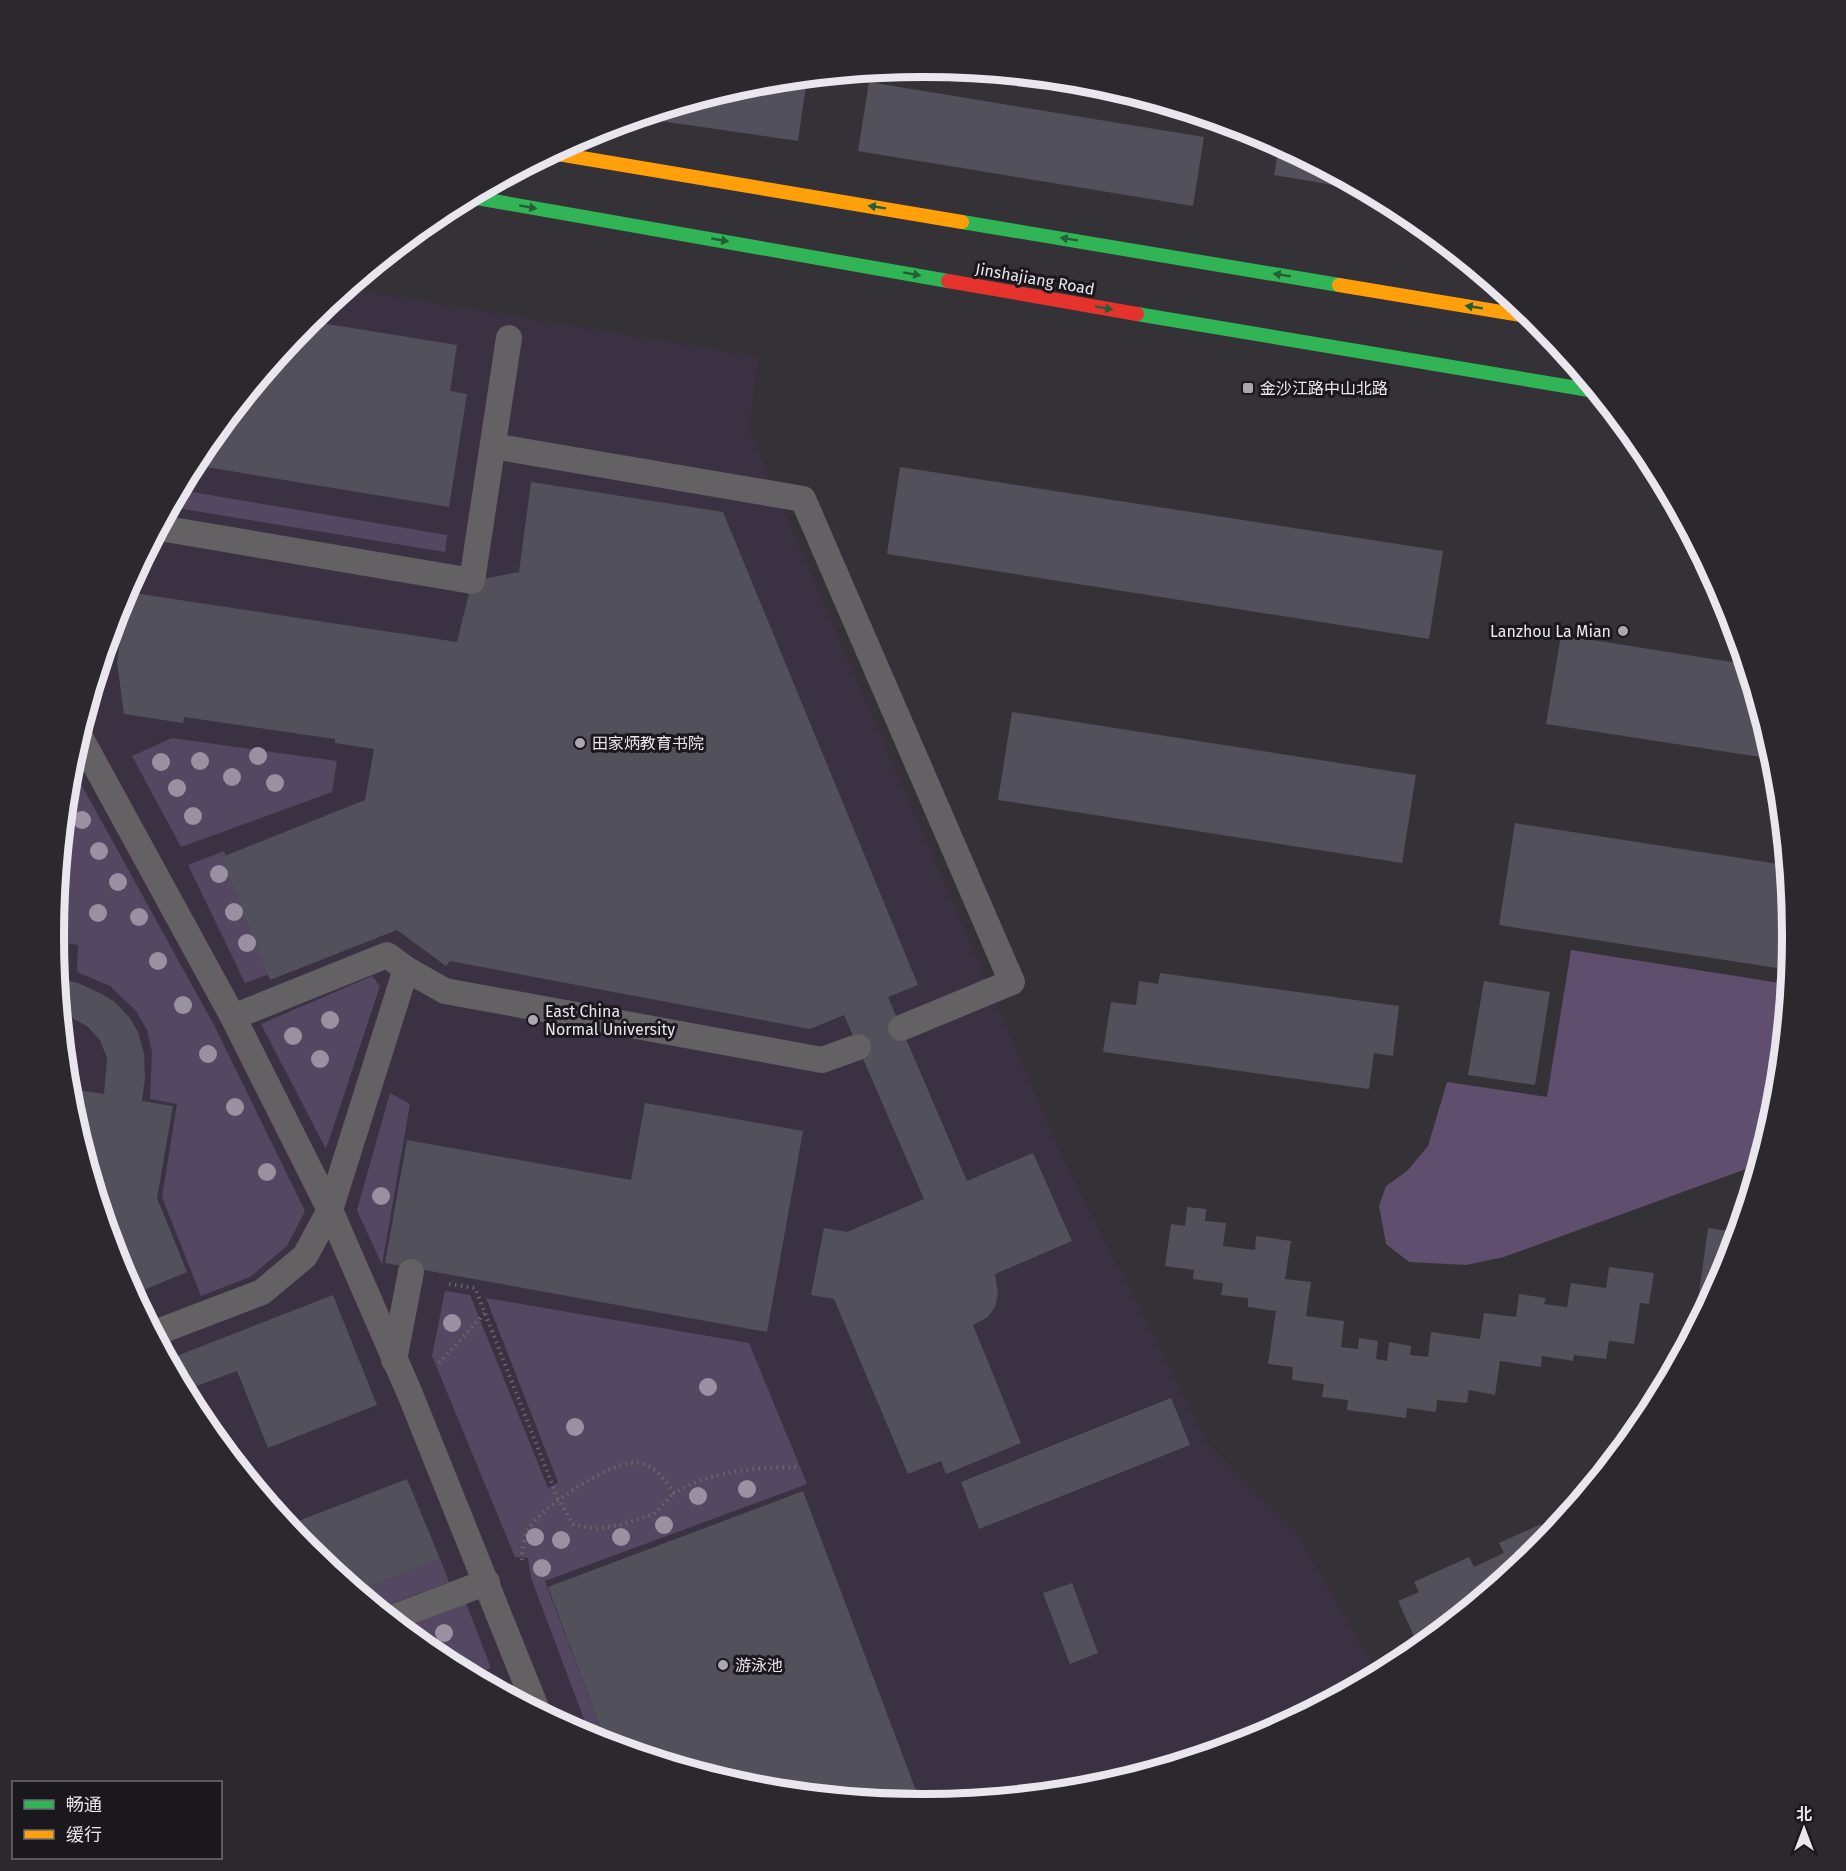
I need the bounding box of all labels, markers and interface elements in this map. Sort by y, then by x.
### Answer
one-way arrow [519,202,538,211]
one-way arrow [867,202,886,211]
one-way arrow [711,235,730,244]
one-way arrow [1059,235,1078,244]
street label: Jinshajiang Road [974,259,1096,299]
one-way arrow [903,270,922,279]
one-way arrow [1272,270,1291,279]
one-way arrow [1465,302,1484,311]
one-way arrow [1095,304,1114,313]
place label: 金沙江路中山北路 [1260,379,1388,398]
marker: 金沙江路中山北路 [1241,381,1255,395]
place label: Lanzhou La Mian [1490,622,1611,641]
marker: Lanzhou La Mian [1616,624,1630,638]
place label: 田家炳教育书院 [592,734,704,753]
marker: 田家炳教育书院 [573,736,587,750]
place label: East China Normal University [545,1002,675,1039]
marker: East China Normal University [526,1013,540,1027]
place label: 游泳池 [735,1656,783,1675]
marker: 游泳池 [716,1658,730,1672]
legend [12,1781,222,1859]
text: 畅通 [66,1794,102,1816]
north arrow [1774,1799,1834,1859]
text: 北 [1796,1805,1812,1824]
text: 缓行 [66,1824,102,1846]

